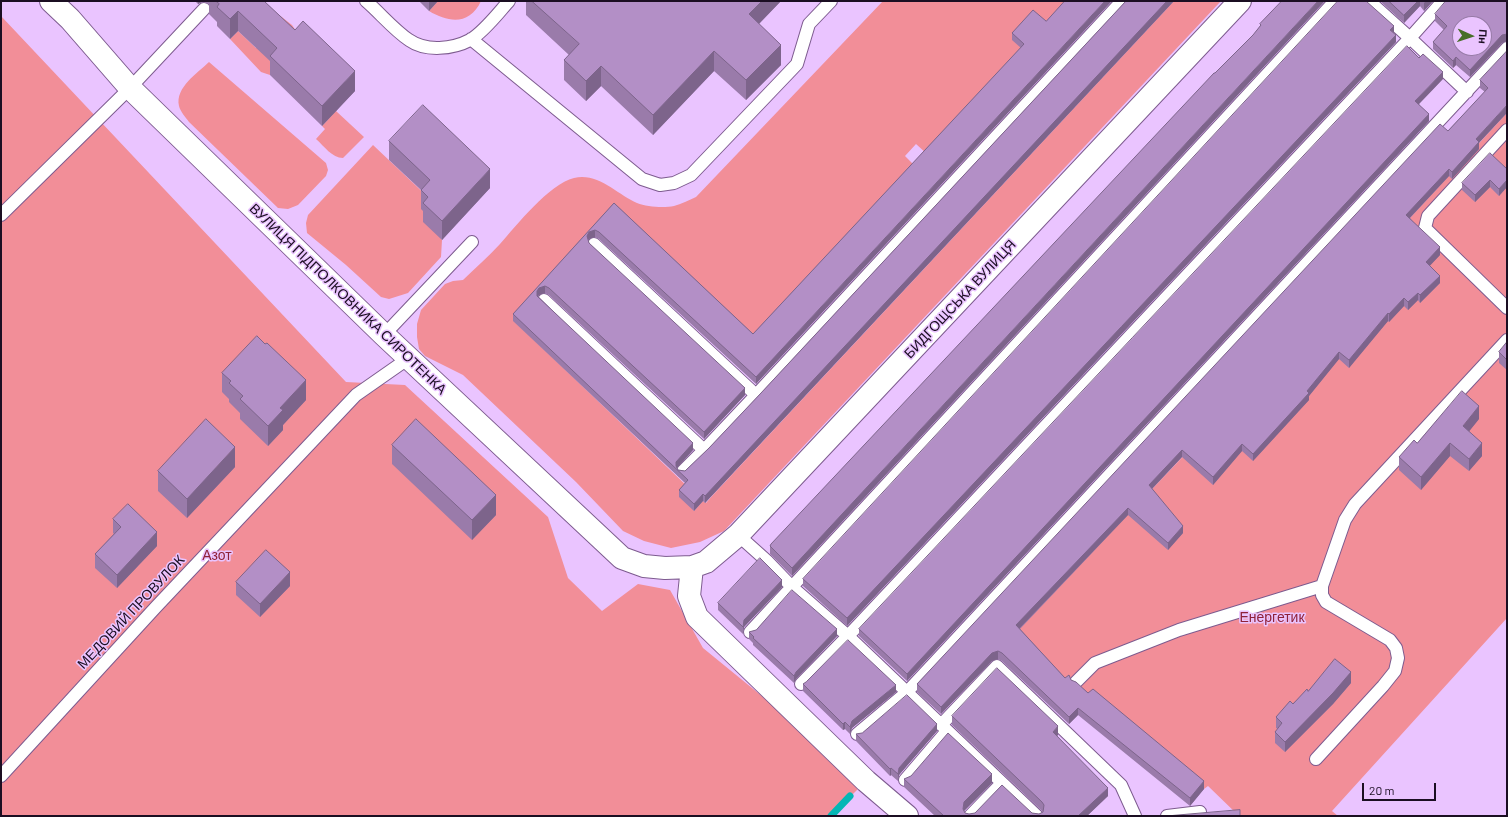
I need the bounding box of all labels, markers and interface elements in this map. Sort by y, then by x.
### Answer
north arrow [1452,16,1492,56]
text: Пн [1477,29,1490,44]
street label: ВУЛИЦЯ ПІДПОЛКОВНИКА СИРОТЕНКА [246,200,450,398]
street label: БИДГОЩСЬКА ВУЛИЦЯ [901,236,1019,362]
park label: Азот [202,547,232,563]
street label: МЕДОВИЙ ПРОВУЛОК [74,552,188,672]
park label: Енергетик [1239,609,1305,625]
scale bar [1364,775,1438,801]
text: 20 m [1369,783,1395,797]

